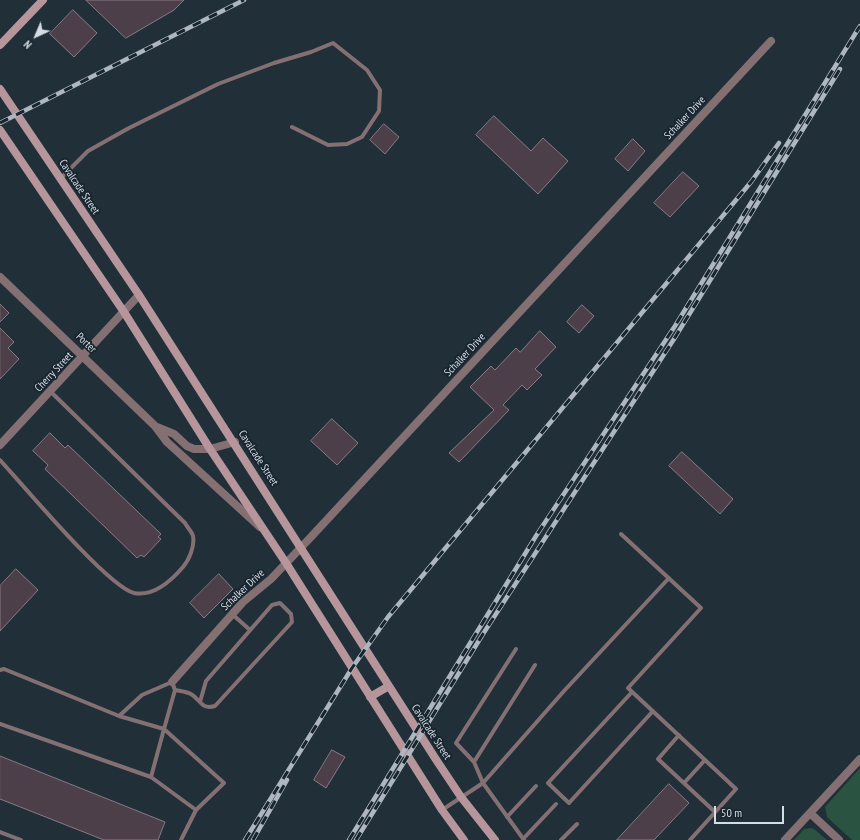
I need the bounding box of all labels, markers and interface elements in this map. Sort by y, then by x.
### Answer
north arrow [16,16,56,56]
text: N [21,38,35,52]
street label: Schalker Drive [662,94,708,142]
street label: Cavalcade Street [56,157,102,217]
street label: Porter [73,330,99,356]
street label: Schalker Drive [442,331,488,379]
street label: Cherry Street [32,349,76,395]
street label: Cavalcade Street [235,428,281,488]
street label: Schalker Drive [219,567,267,613]
street label: Cavalcade Street [408,702,454,762]
scale bar [716,798,786,824]
text: 50 m [721,805,742,820]

